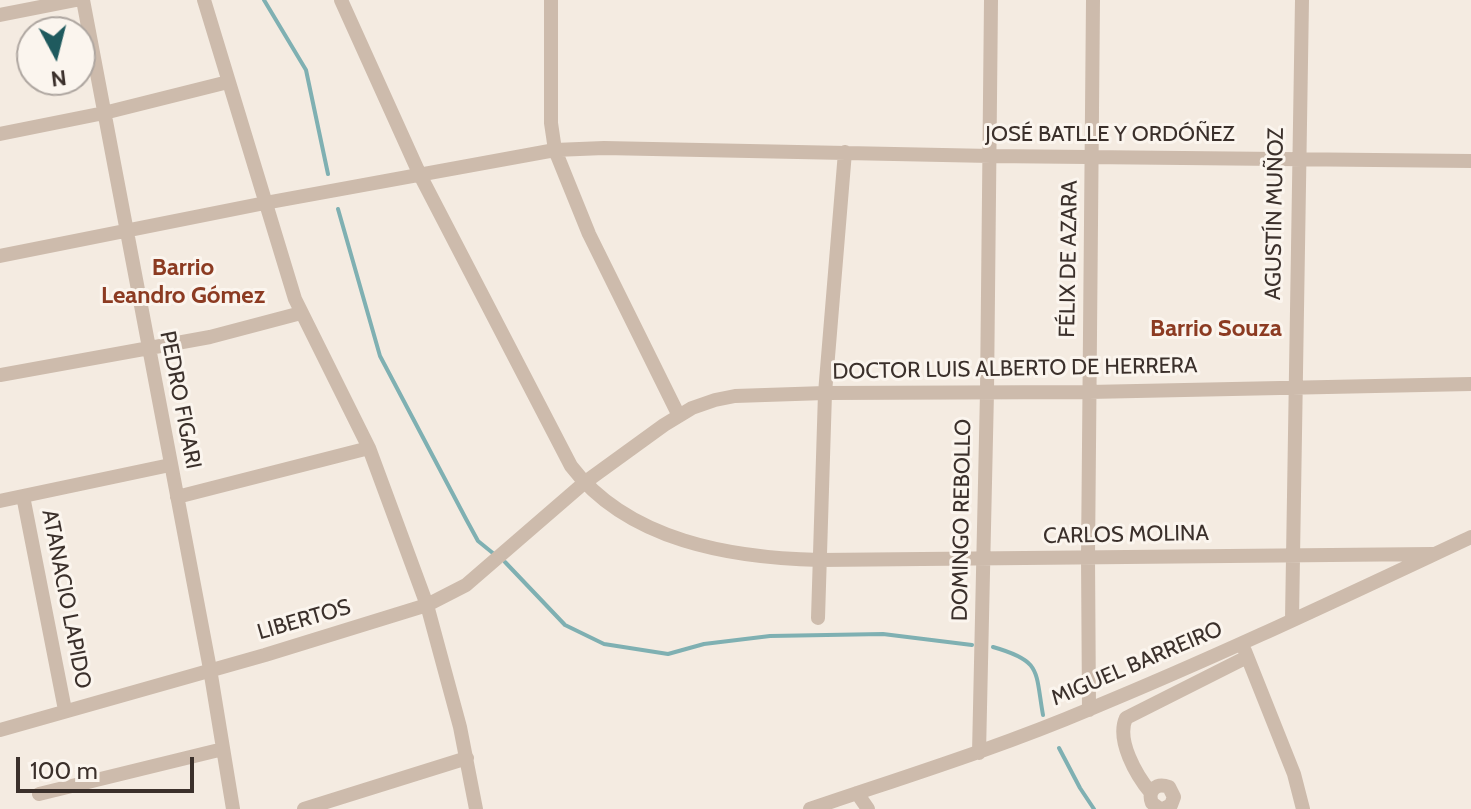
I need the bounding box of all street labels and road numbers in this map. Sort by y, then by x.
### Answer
street label: JOSÉ BATLLE Y ORDÓÑEZ [985,122,1235,148]
street label: AGUSTÍN MUÑOZ [1260,128,1290,300]
street label: FÉLIX DE AZARA [1054,180,1084,338]
street label: PEDRO FIGARI [154,329,206,471]
street label: DOCTOR LUIS ALBERTO DE HERRERA [832,353,1198,385]
street label: DOMINGO REBOLLO [947,419,977,621]
street label: ATANACIO LAPIDO [36,507,96,691]
street label: CARLOS MOLINA [1043,520,1209,550]
street label: LIBERTOS [254,594,354,646]
street label: MIGUEL BARREIRO [1047,616,1227,712]

